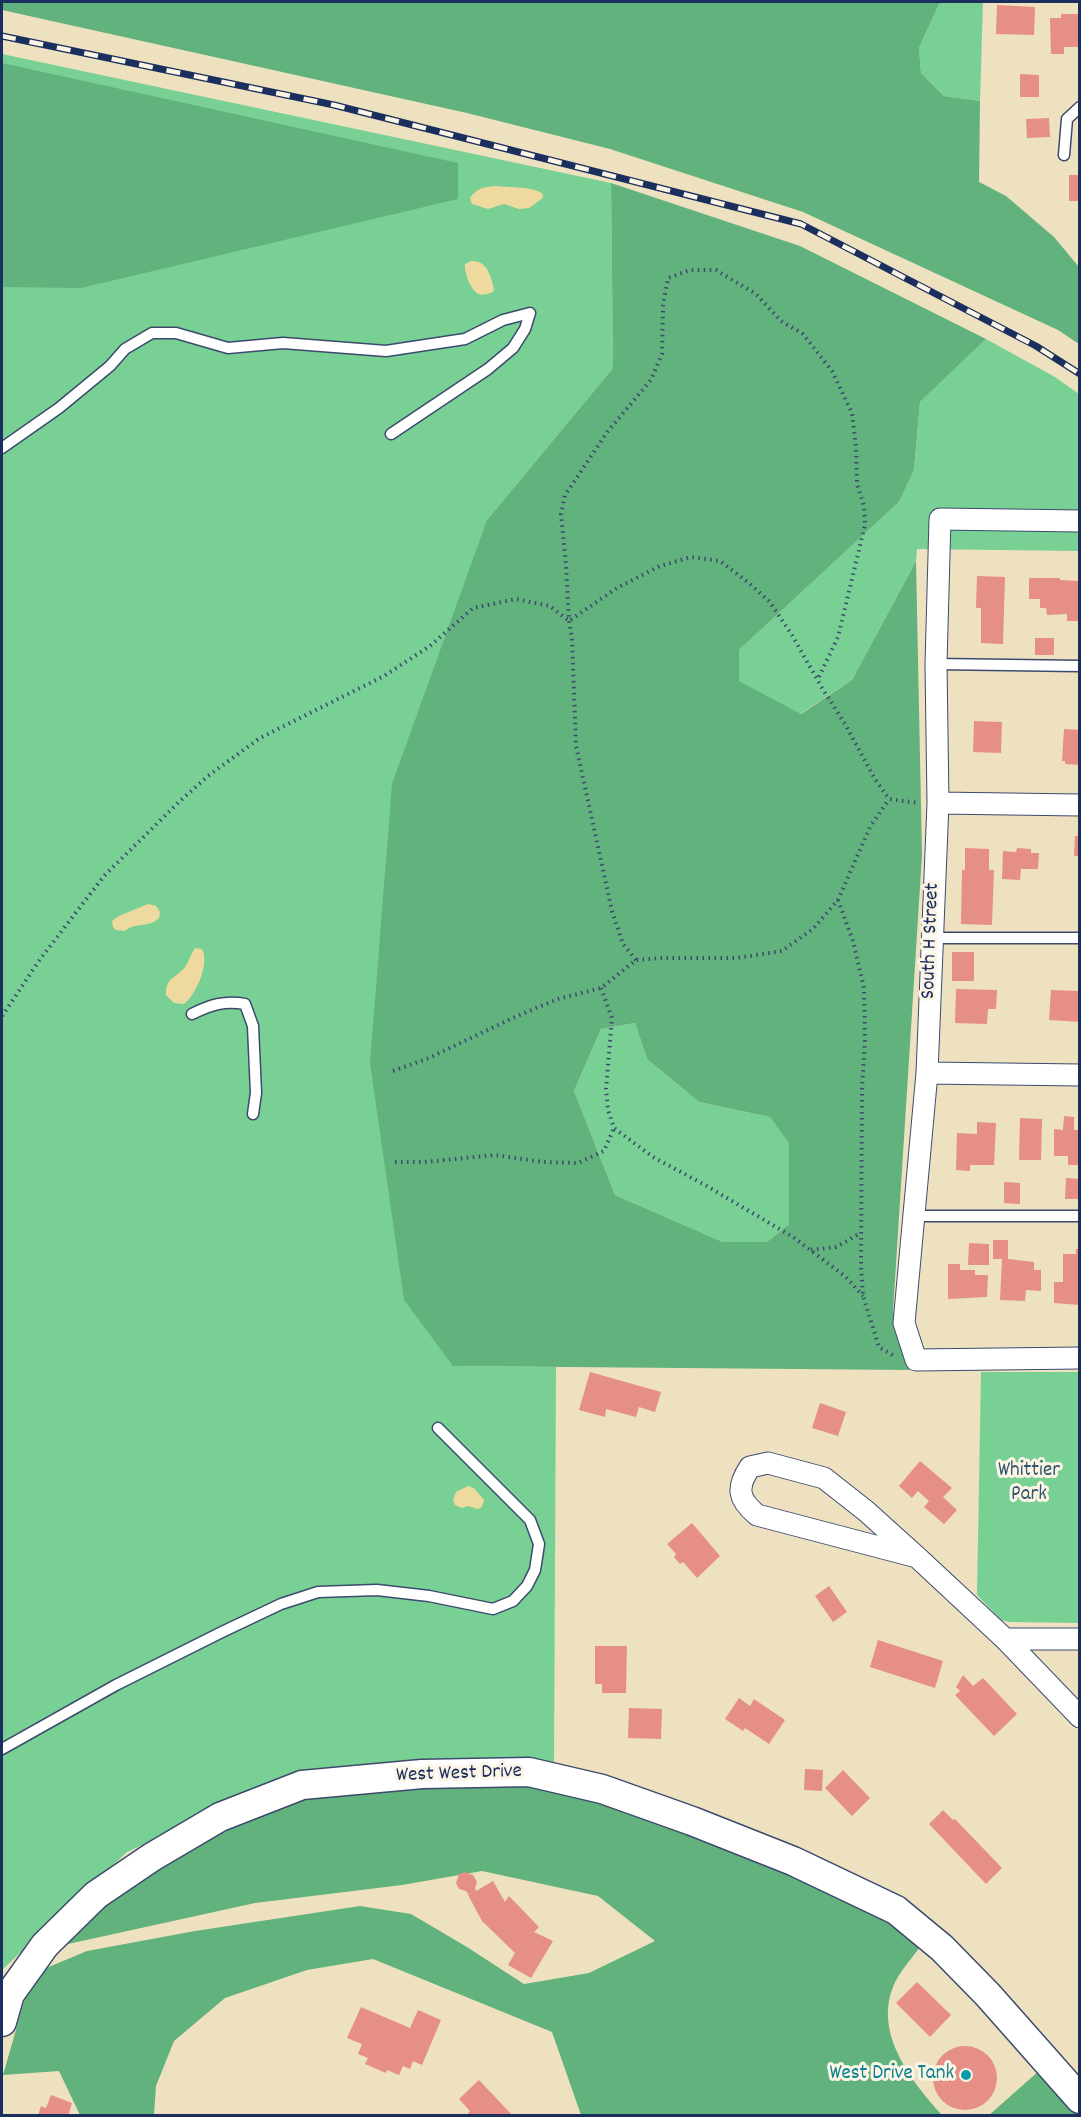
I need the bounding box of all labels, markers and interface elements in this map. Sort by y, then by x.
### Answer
street label: South H Street [917,882,947,1000]
park label: Whittier Park [998,1459,1060,1509]
street label: West West Drive [396,1760,522,1790]
place label: West Drive Tank [829,2062,954,2088]
marker: West Drive Tank [959,2068,973,2082]

